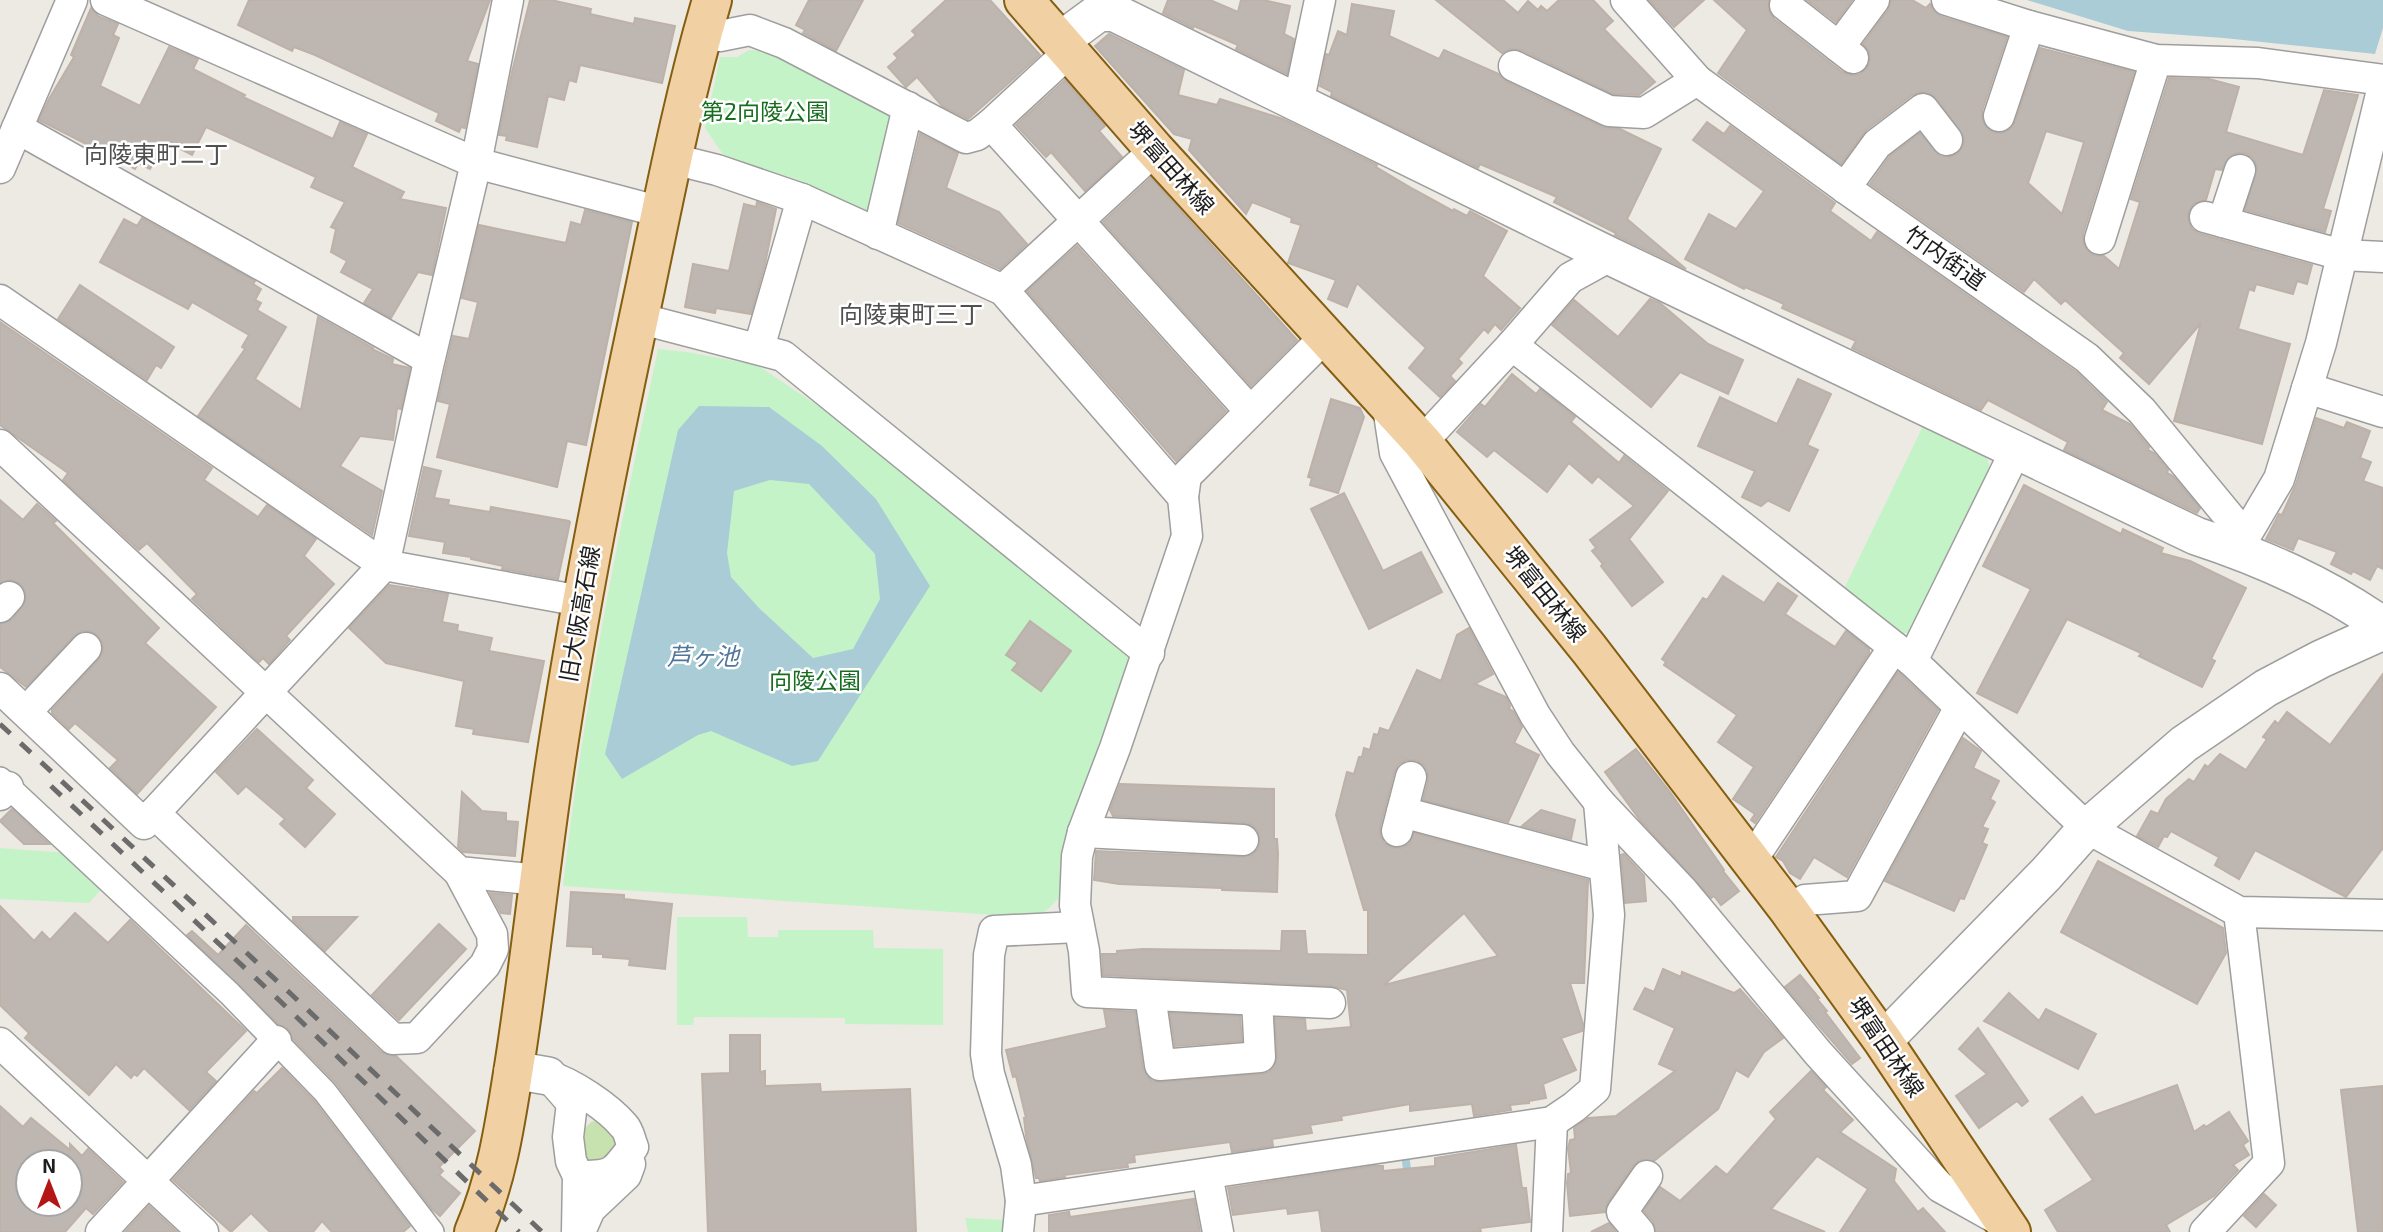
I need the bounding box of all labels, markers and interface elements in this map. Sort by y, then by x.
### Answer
park label: 第2向陵公園 [701,97,829,125]
street label: 堺富田林線 [1123,115,1221,219]
district label: 向陵東町二丁 [84,139,228,168]
street label: 竹内街道 [1900,219,1991,295]
district label: 向陵東町三丁 [839,299,983,328]
street label: 堺富田林線 [1499,540,1593,647]
street label: 旧大阪高石線 [553,543,605,684]
water label: 芦ヶ池 [667,641,741,670]
park label: 向陵公園 [769,666,861,694]
street label: 堺富田林線 [1843,991,1931,1102]
north arrow [14,1148,84,1218]
text: N [42,1154,56,1177]

